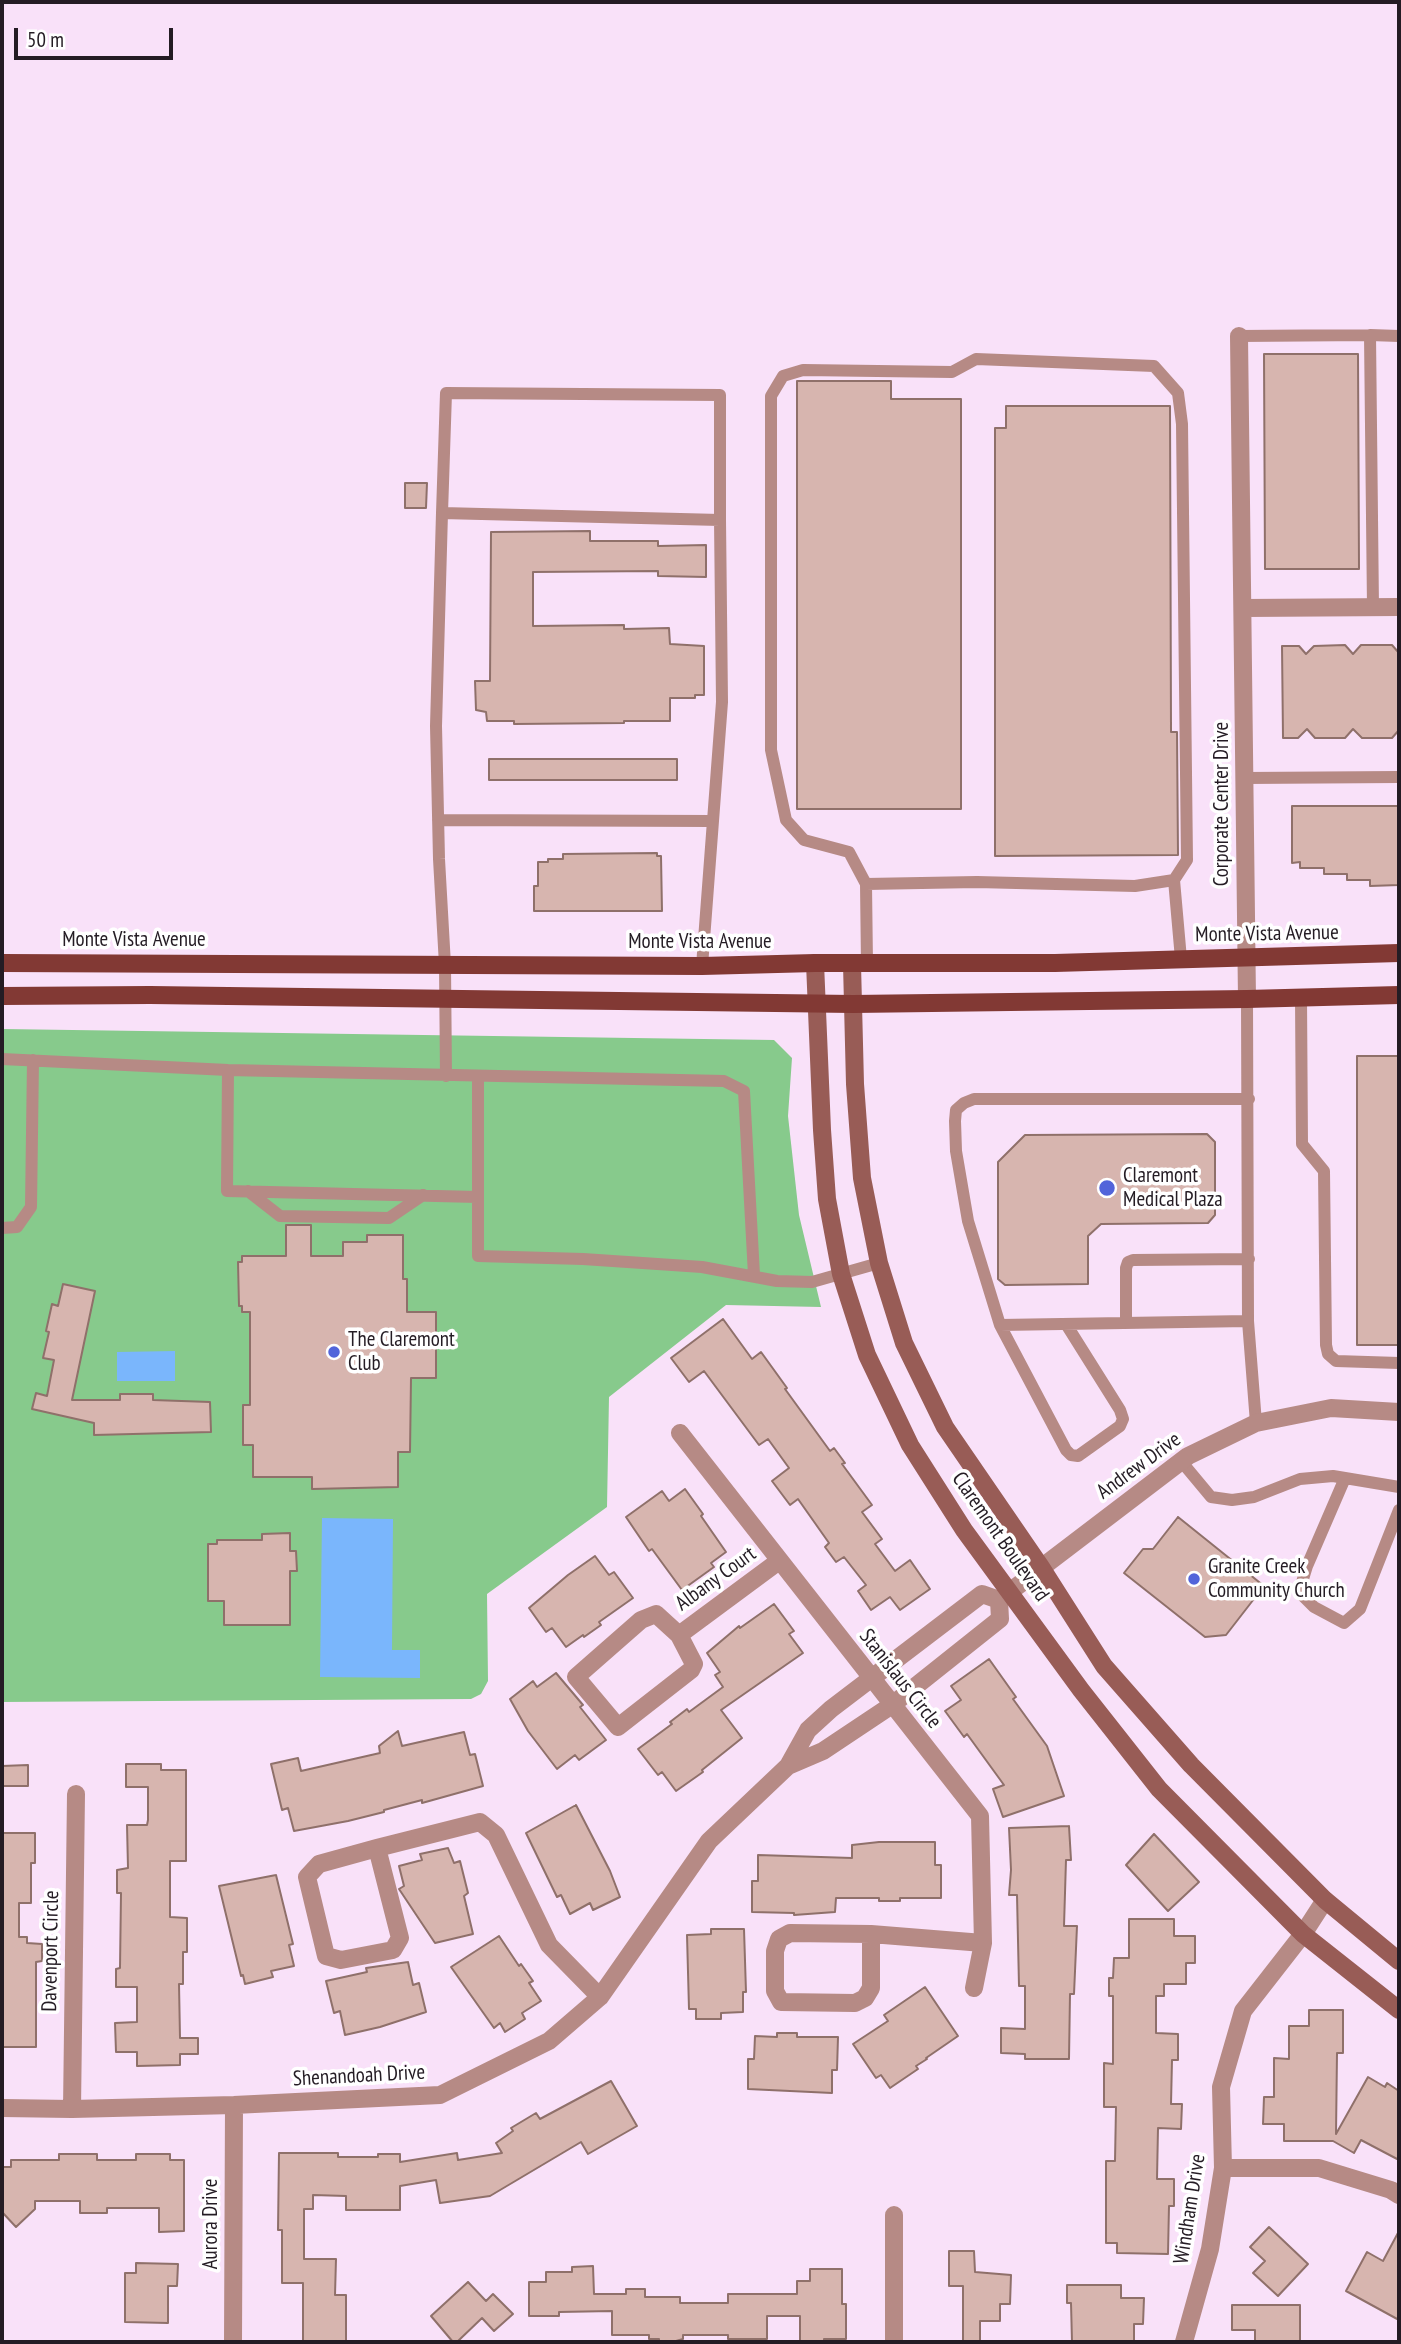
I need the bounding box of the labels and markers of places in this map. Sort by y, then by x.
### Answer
place label: Claremont Medical Plaza [1123,1163,1223,1213]
marker: Claremont Medical Plaza [1097,1178,1117,1198]
place label: The Claremont Club [348,1327,455,1377]
marker: The Claremont Club [326,1344,342,1360]
place label: Granite Creek Community Church [1208,1554,1345,1604]
marker: Granite Creek Community Church [1186,1571,1202,1587]

